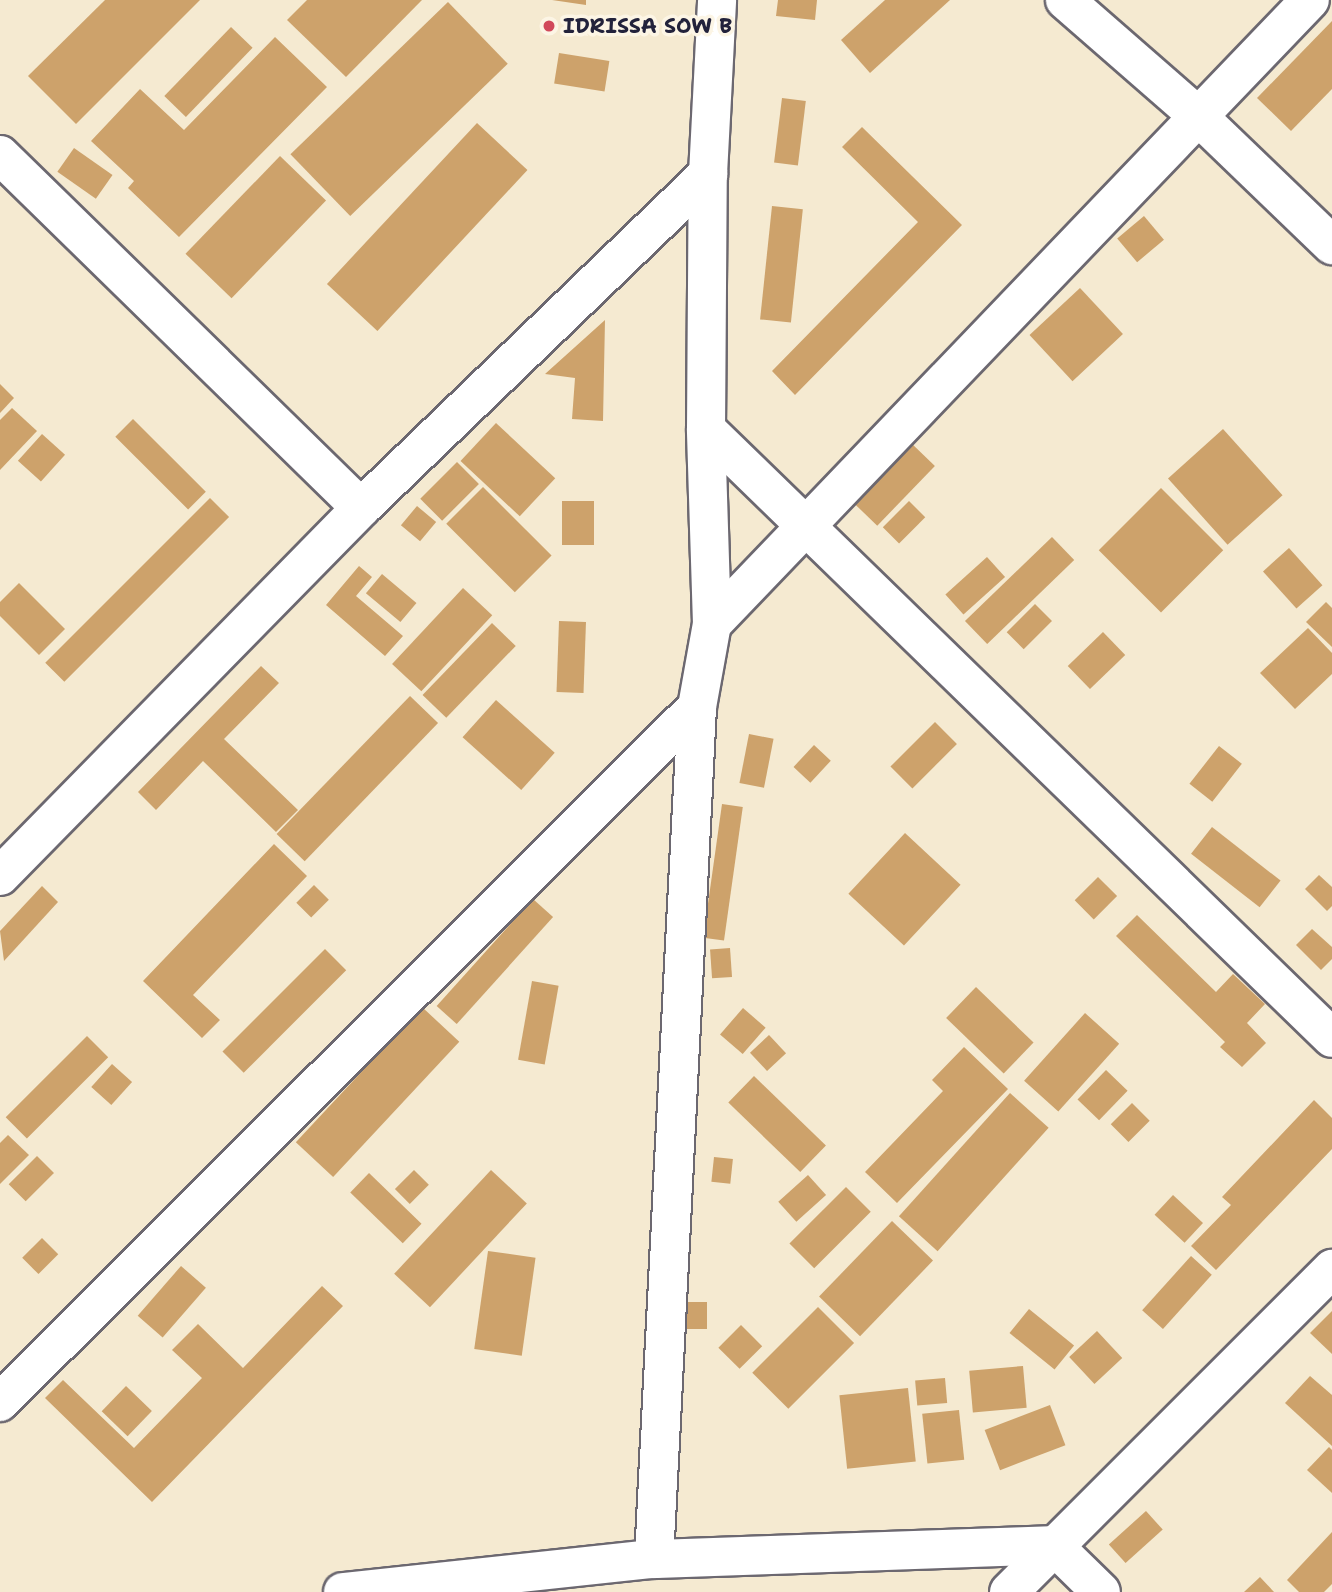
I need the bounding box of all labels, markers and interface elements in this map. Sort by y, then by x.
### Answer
place label: IDRISSA SOW B [563,13,732,39]
marker: IDRISSA SOW B [541,18,557,34]

